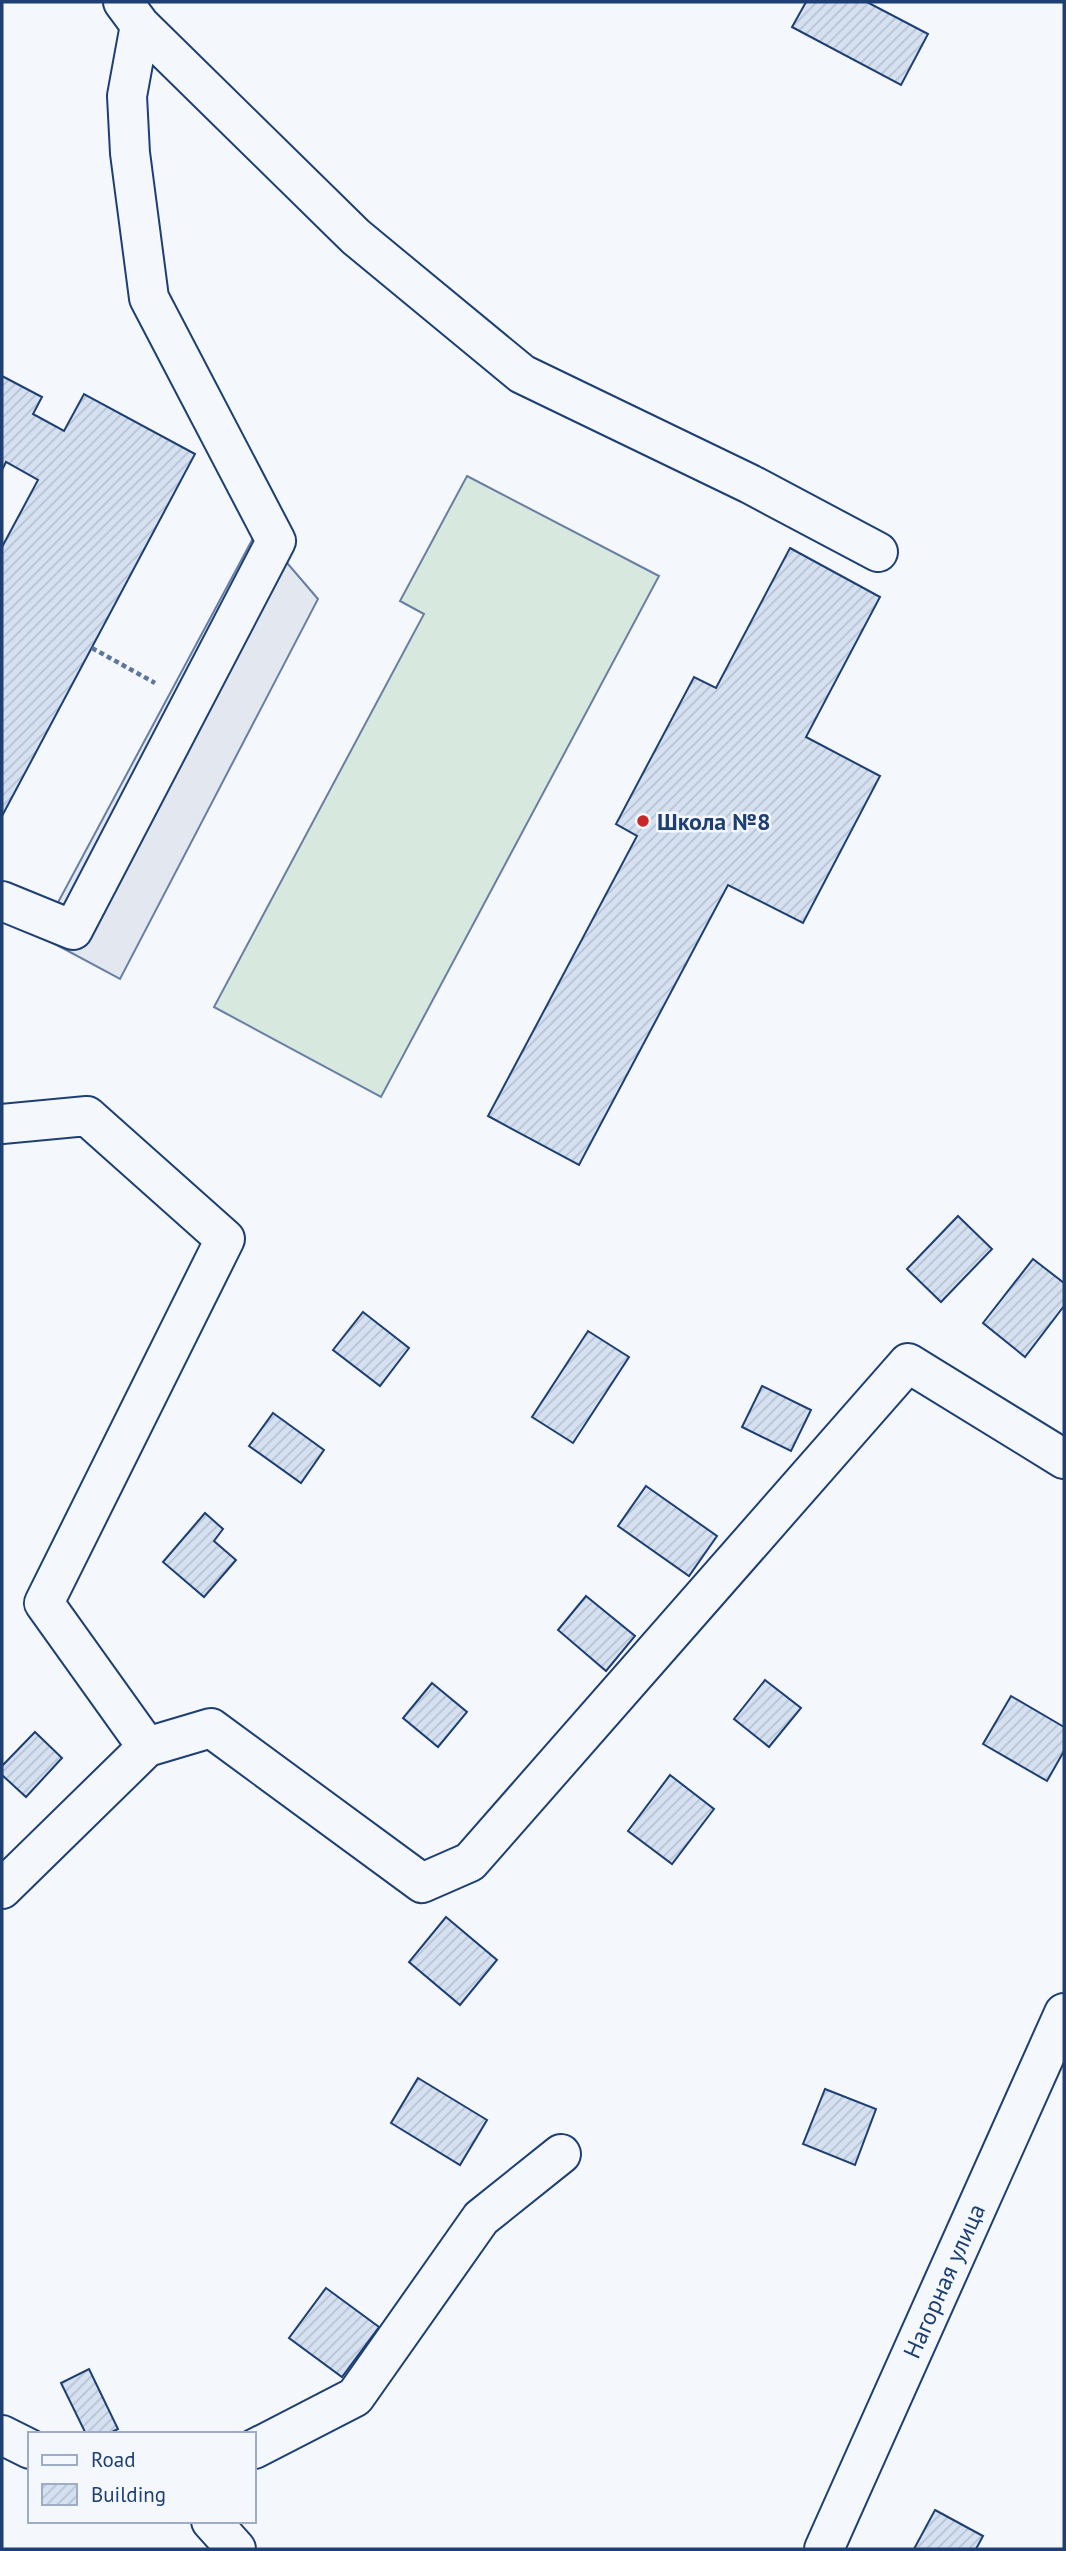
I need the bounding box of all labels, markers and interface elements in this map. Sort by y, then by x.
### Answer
place label: Школа №8 [657,806,771,837]
marker: Школа №8 [635,813,651,829]
street label: Нагорная улица [896,2199,992,2363]
legend [28,2432,256,2523]
text: Road [91,2446,135,2473]
text: Building [91,2481,166,2508]

